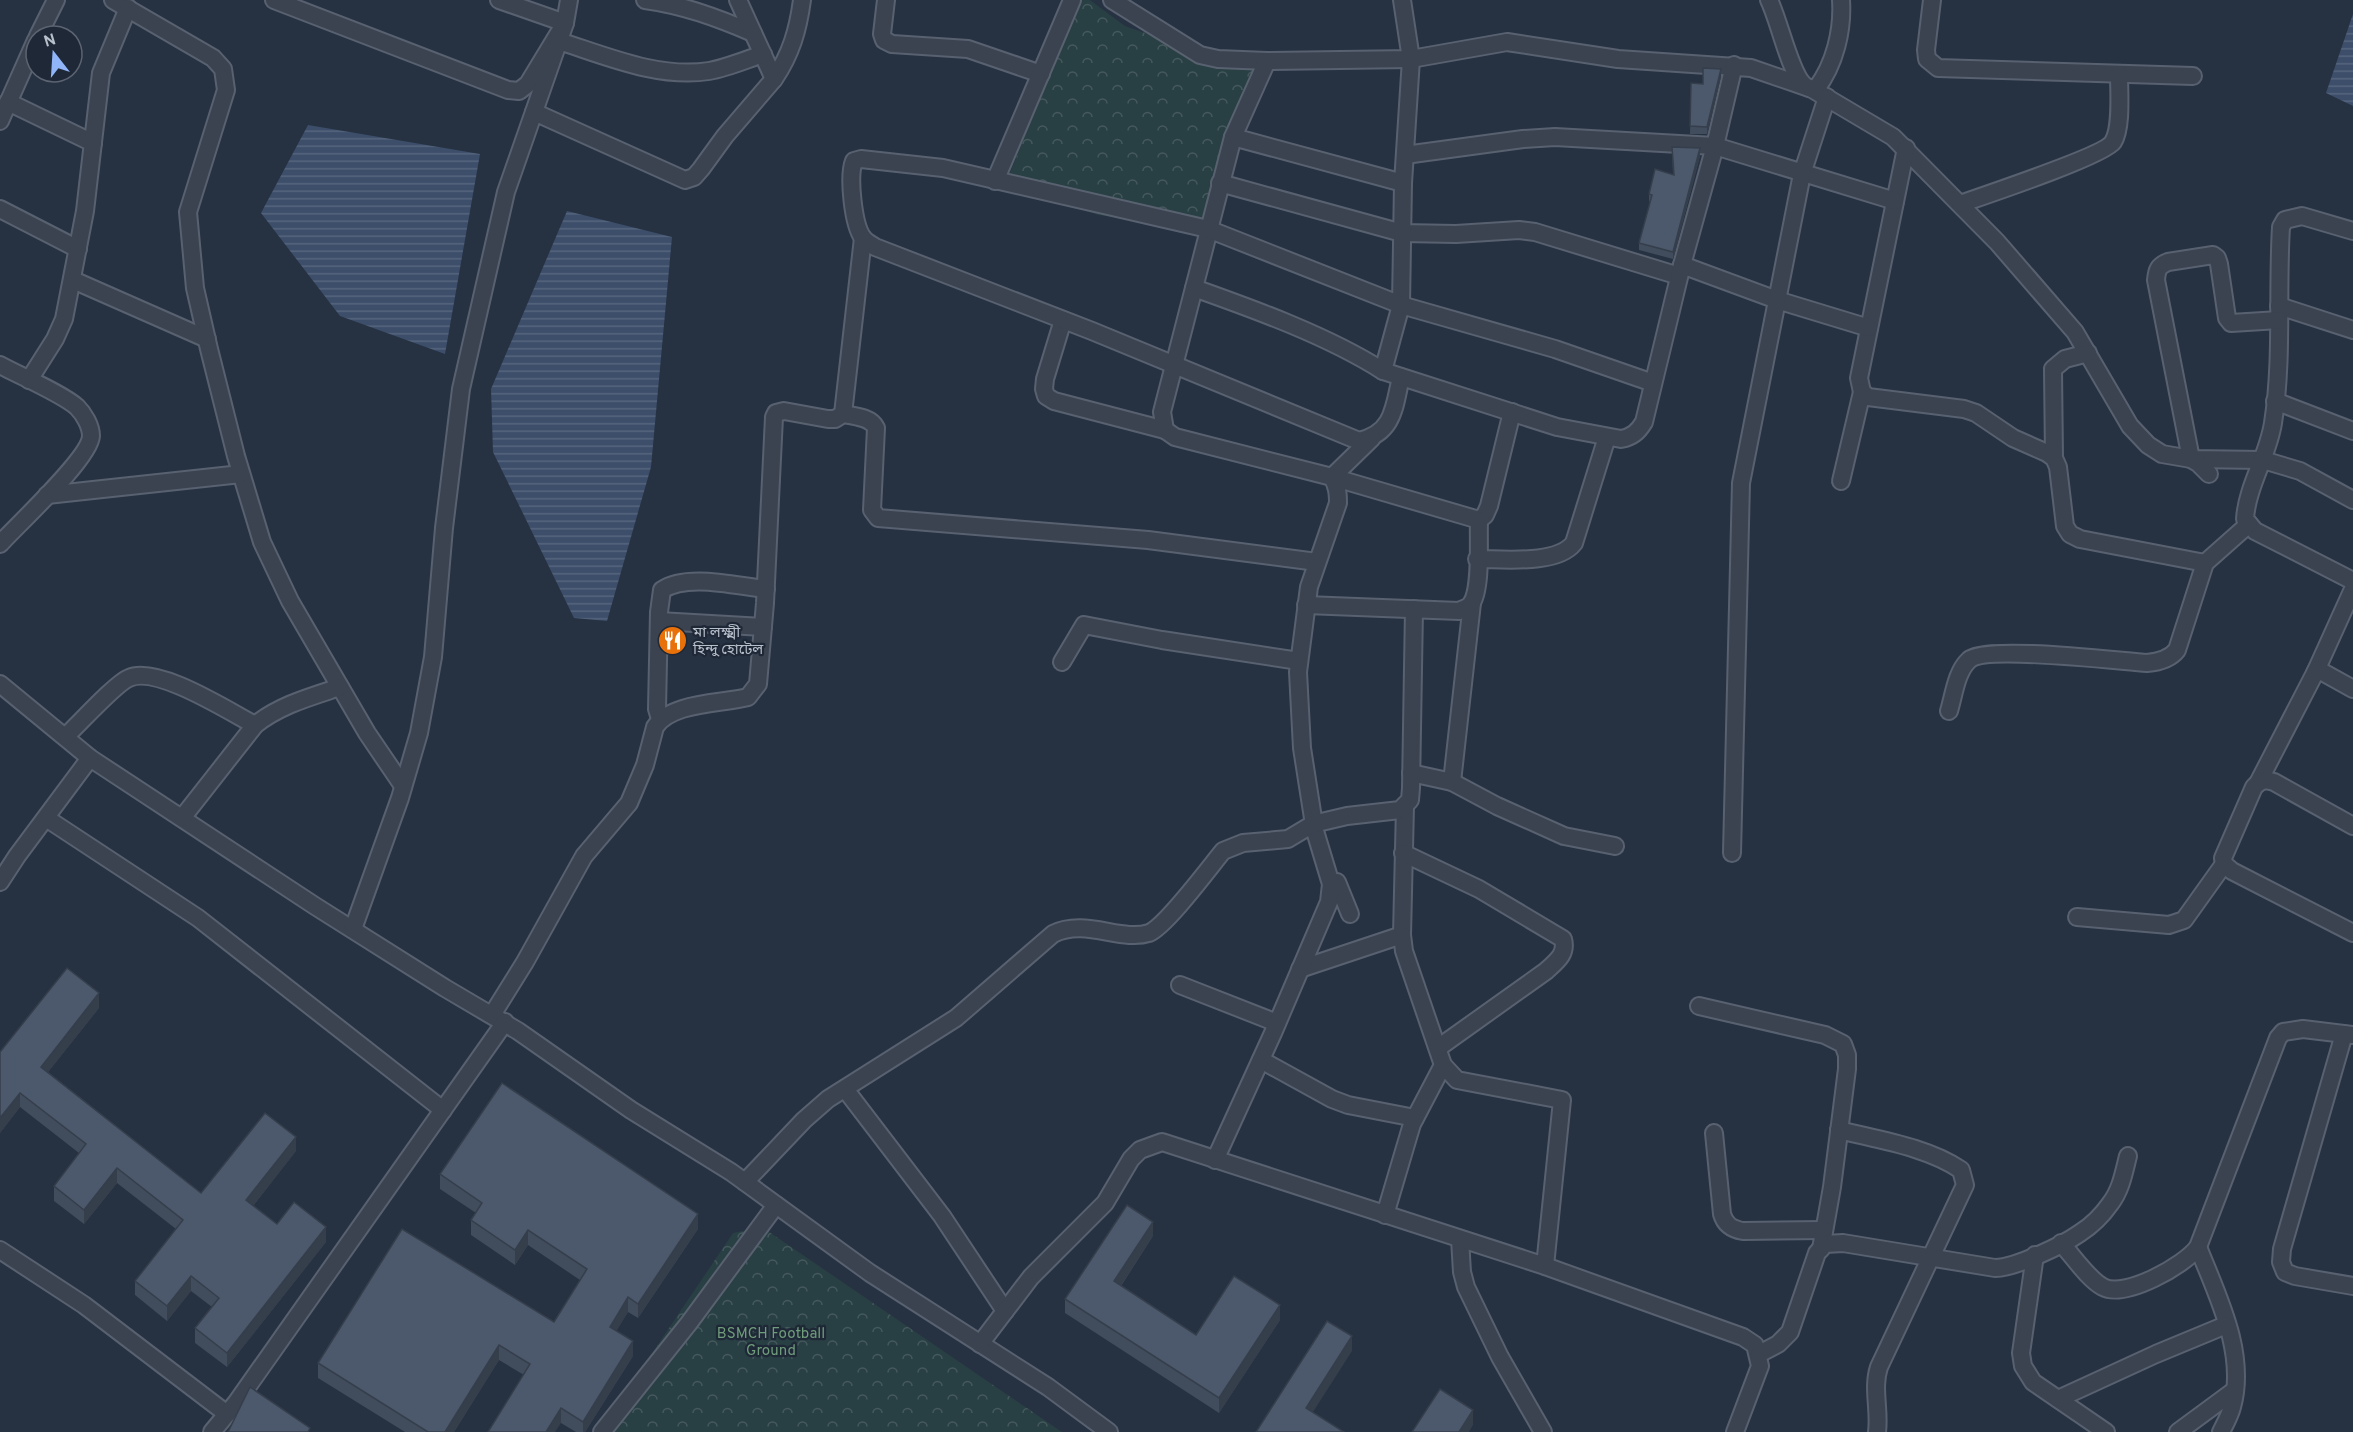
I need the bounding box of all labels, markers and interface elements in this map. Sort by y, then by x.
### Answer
north arrow [24,24,84,84]
text: N [42,30,59,53]
place label: মা লক্ষ্মী হিন্দু হোটেল [692,624,764,660]
restaurant icon: মা লক্ষ্মী হিন্দু হোটেল [656,625,688,657]
park label: BSMCH Football Ground [717,1325,825,1361]

